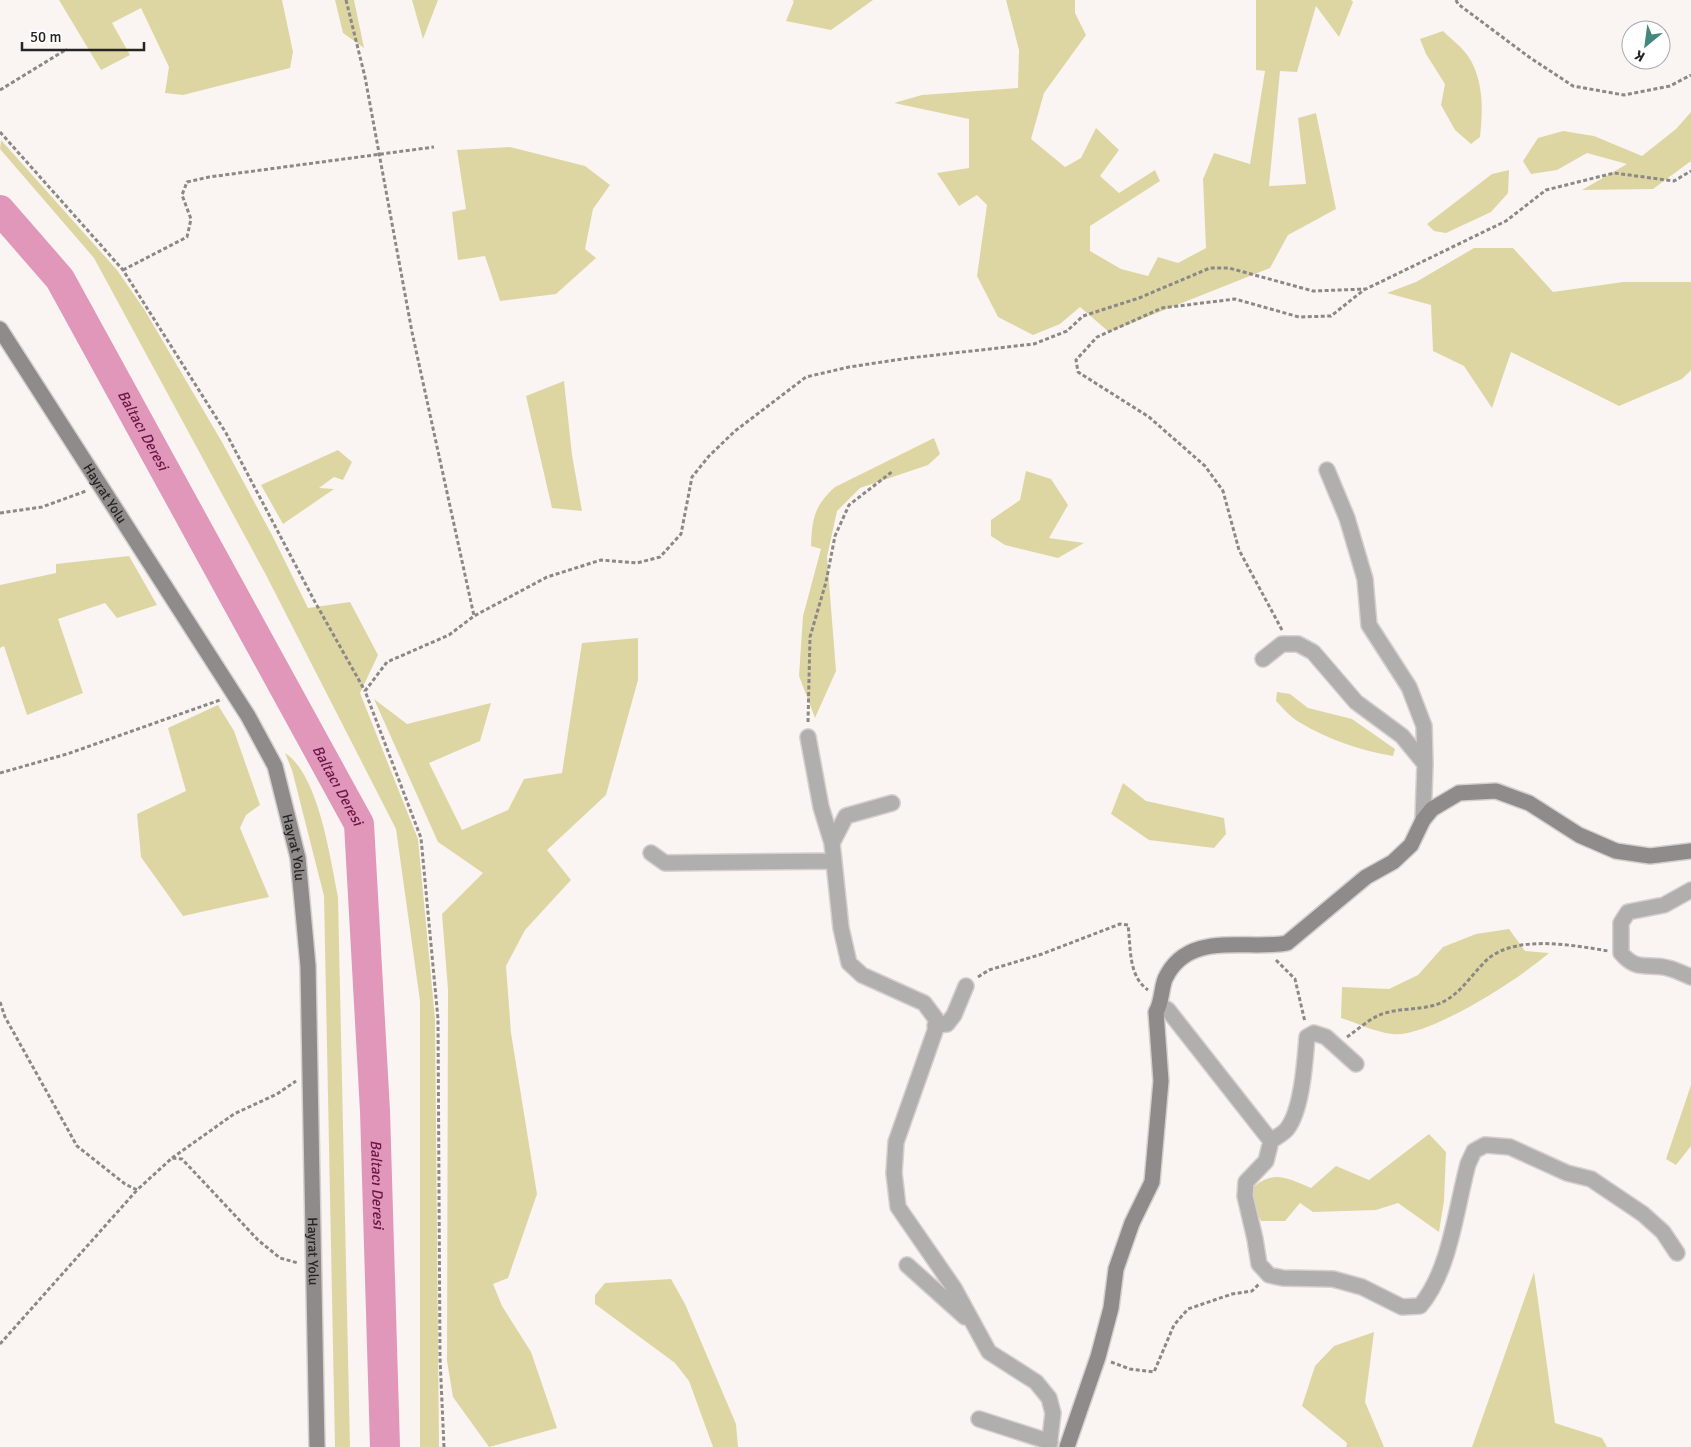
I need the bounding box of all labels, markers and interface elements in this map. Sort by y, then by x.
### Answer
scale bar [22,20,145,52]
north arrow [1621,20,1671,70]
text: 50 m [30,28,61,46]
text: K [1632,46,1648,65]
water label: Baltacı Deresi [114,387,173,475]
street label: Hayrat Yolu [80,460,131,526]
water label: Baltacı Deresi [309,742,368,830]
street label: Hayrat Yolu [279,812,309,881]
water label: Baltacı Deresi [367,1140,388,1231]
street label: Hayrat Yolu [304,1217,322,1285]

